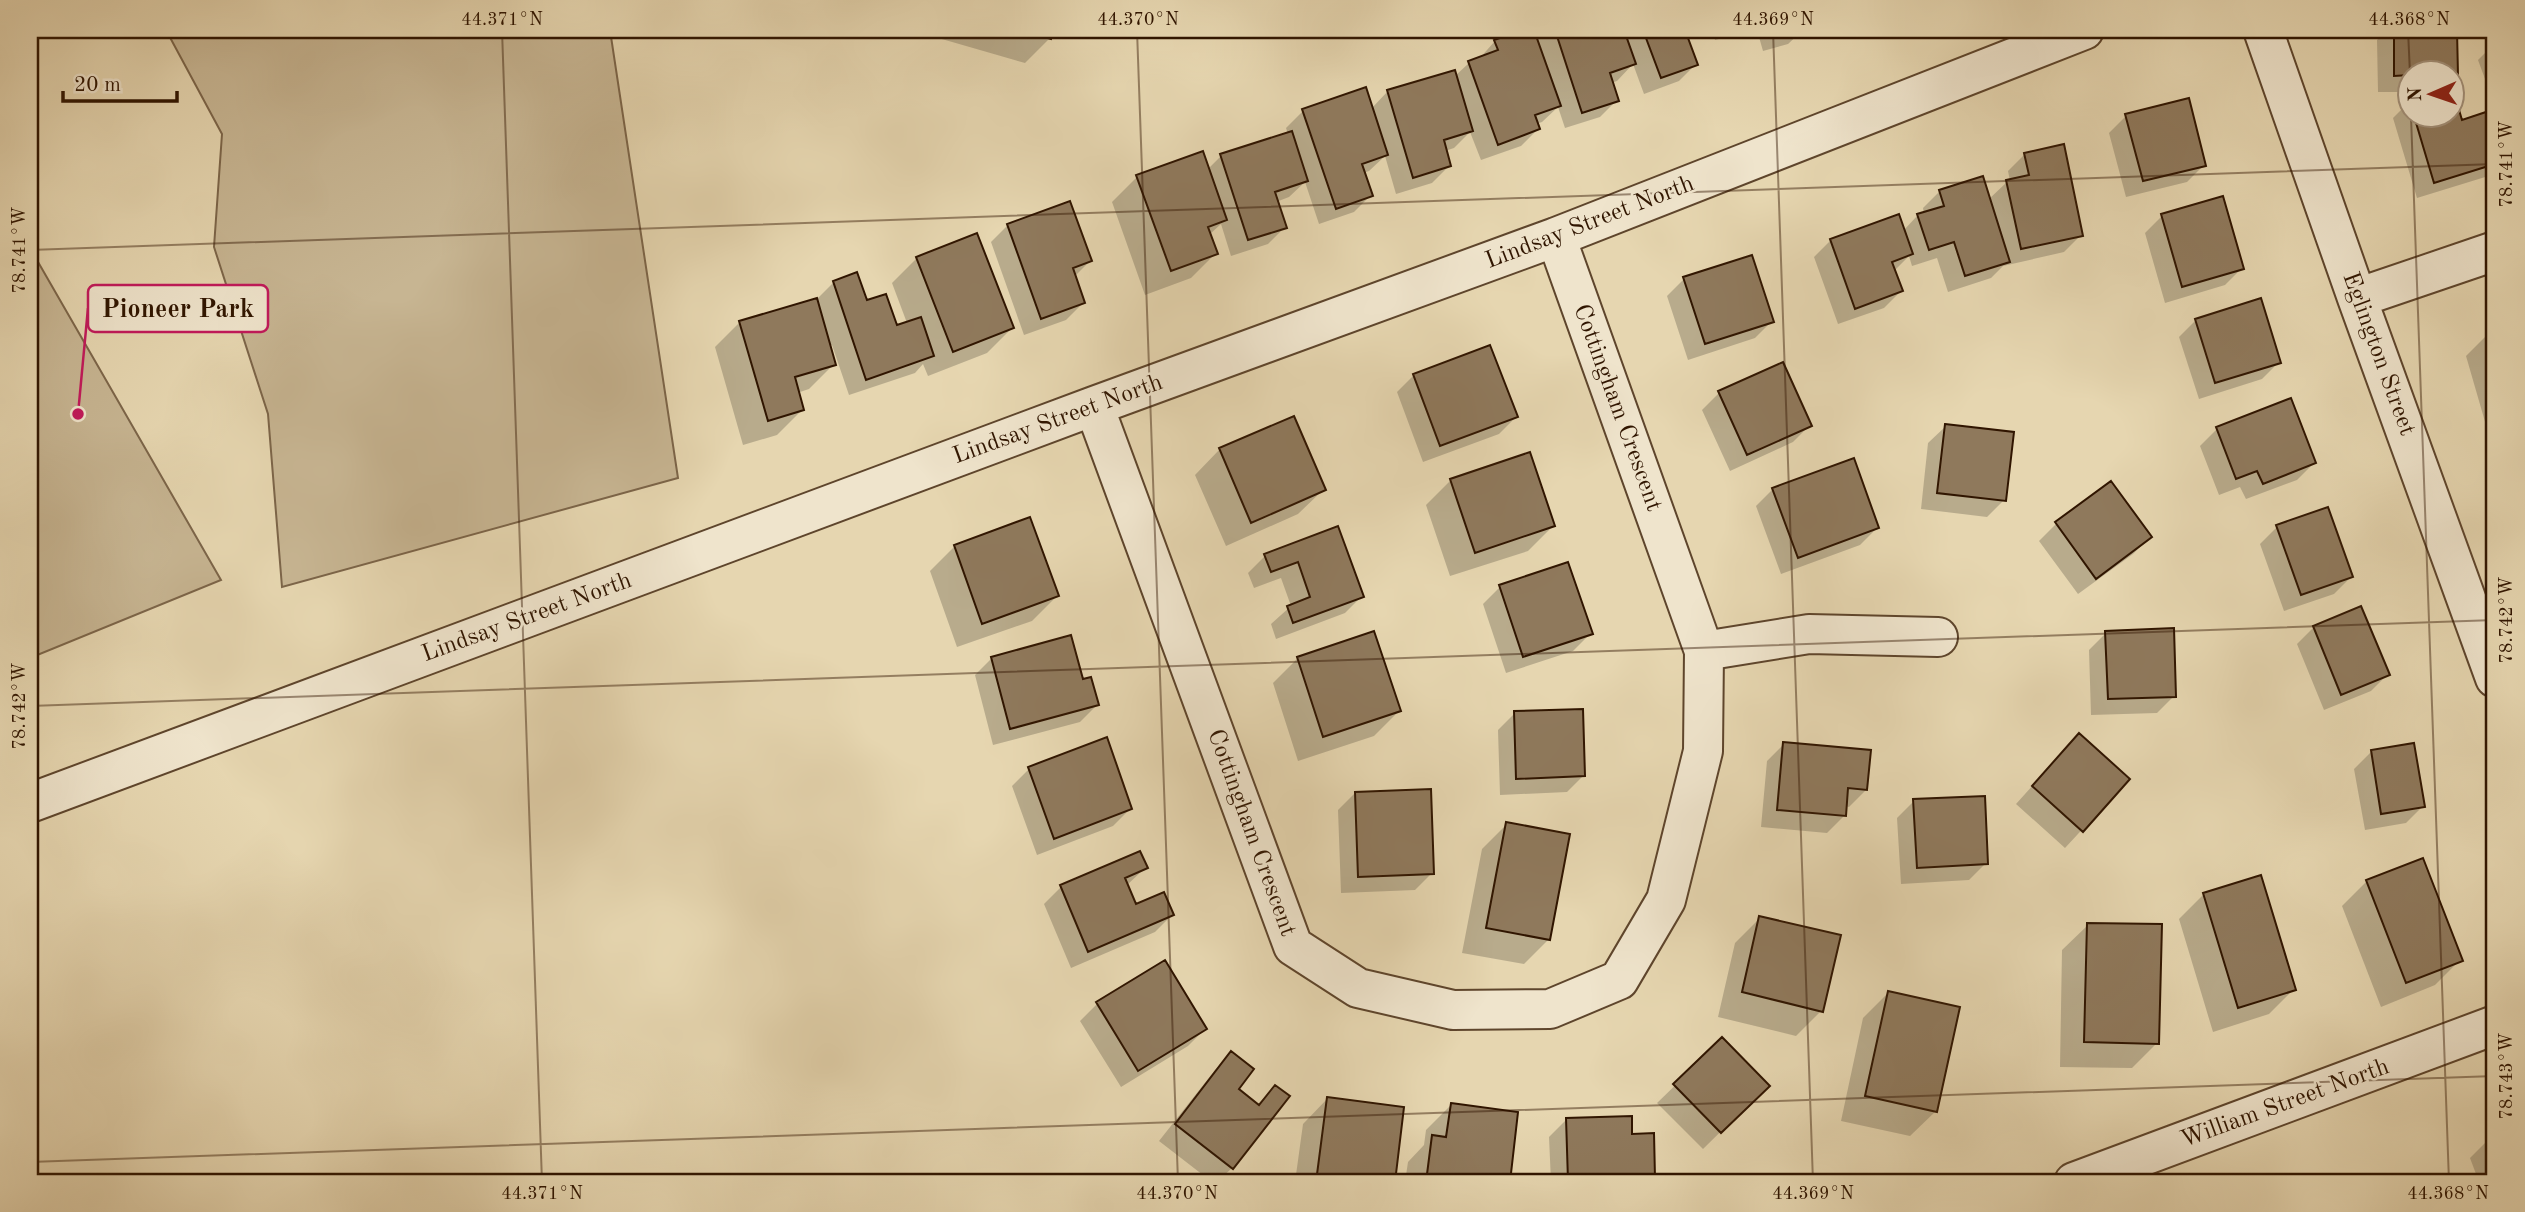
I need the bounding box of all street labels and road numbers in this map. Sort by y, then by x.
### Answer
street label: Lindsay Street North [1482,172,1698,274]
street label: Eglington Street [2337,269,2419,439]
street label: Cottingham Crescent [1568,301,1666,515]
street label: Lindsay Street North [950,371,1166,469]
street label: Lindsay Street North [419,569,635,667]
street label: Cottingham Crescent [1202,726,1300,940]
street label: William Street North [2177,1055,2393,1153]

